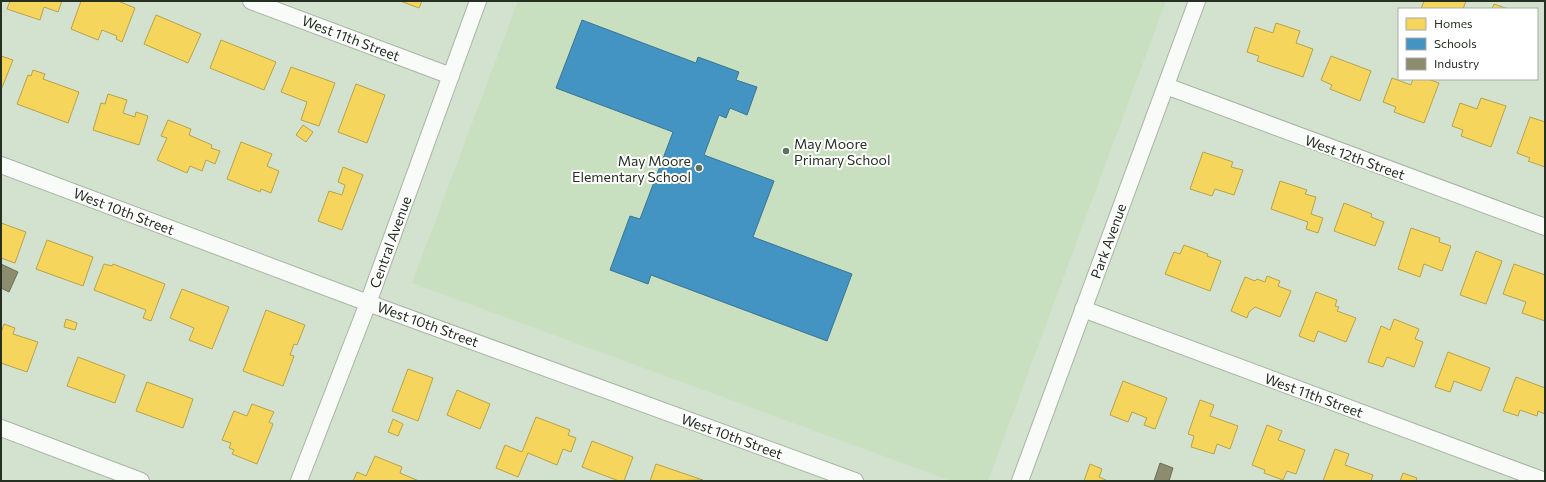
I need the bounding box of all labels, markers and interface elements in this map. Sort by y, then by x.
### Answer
legend [1398,8,1538,80]
street label: West 11th Street [300,12,403,65]
text: Homes [1434,16,1472,30]
text: Schools [1434,36,1477,50]
text: Industry [1434,56,1479,70]
street label: West 12th Street [1303,131,1408,183]
place label: May Moore Primary School [794,135,890,168]
marker: May Moore Primary School [781,146,791,156]
place label: May Moore Elementary School [572,152,691,185]
marker: May Moore Elementary School [694,163,704,173]
street label: West 10th Street [71,184,177,238]
street label: Central Avenue [366,194,414,290]
street label: Park Avenue [1087,201,1129,281]
street label: West 10th Street [375,298,481,350]
street label: West 11th Street [1263,369,1366,421]
street label: West 10th Street [679,410,785,462]

